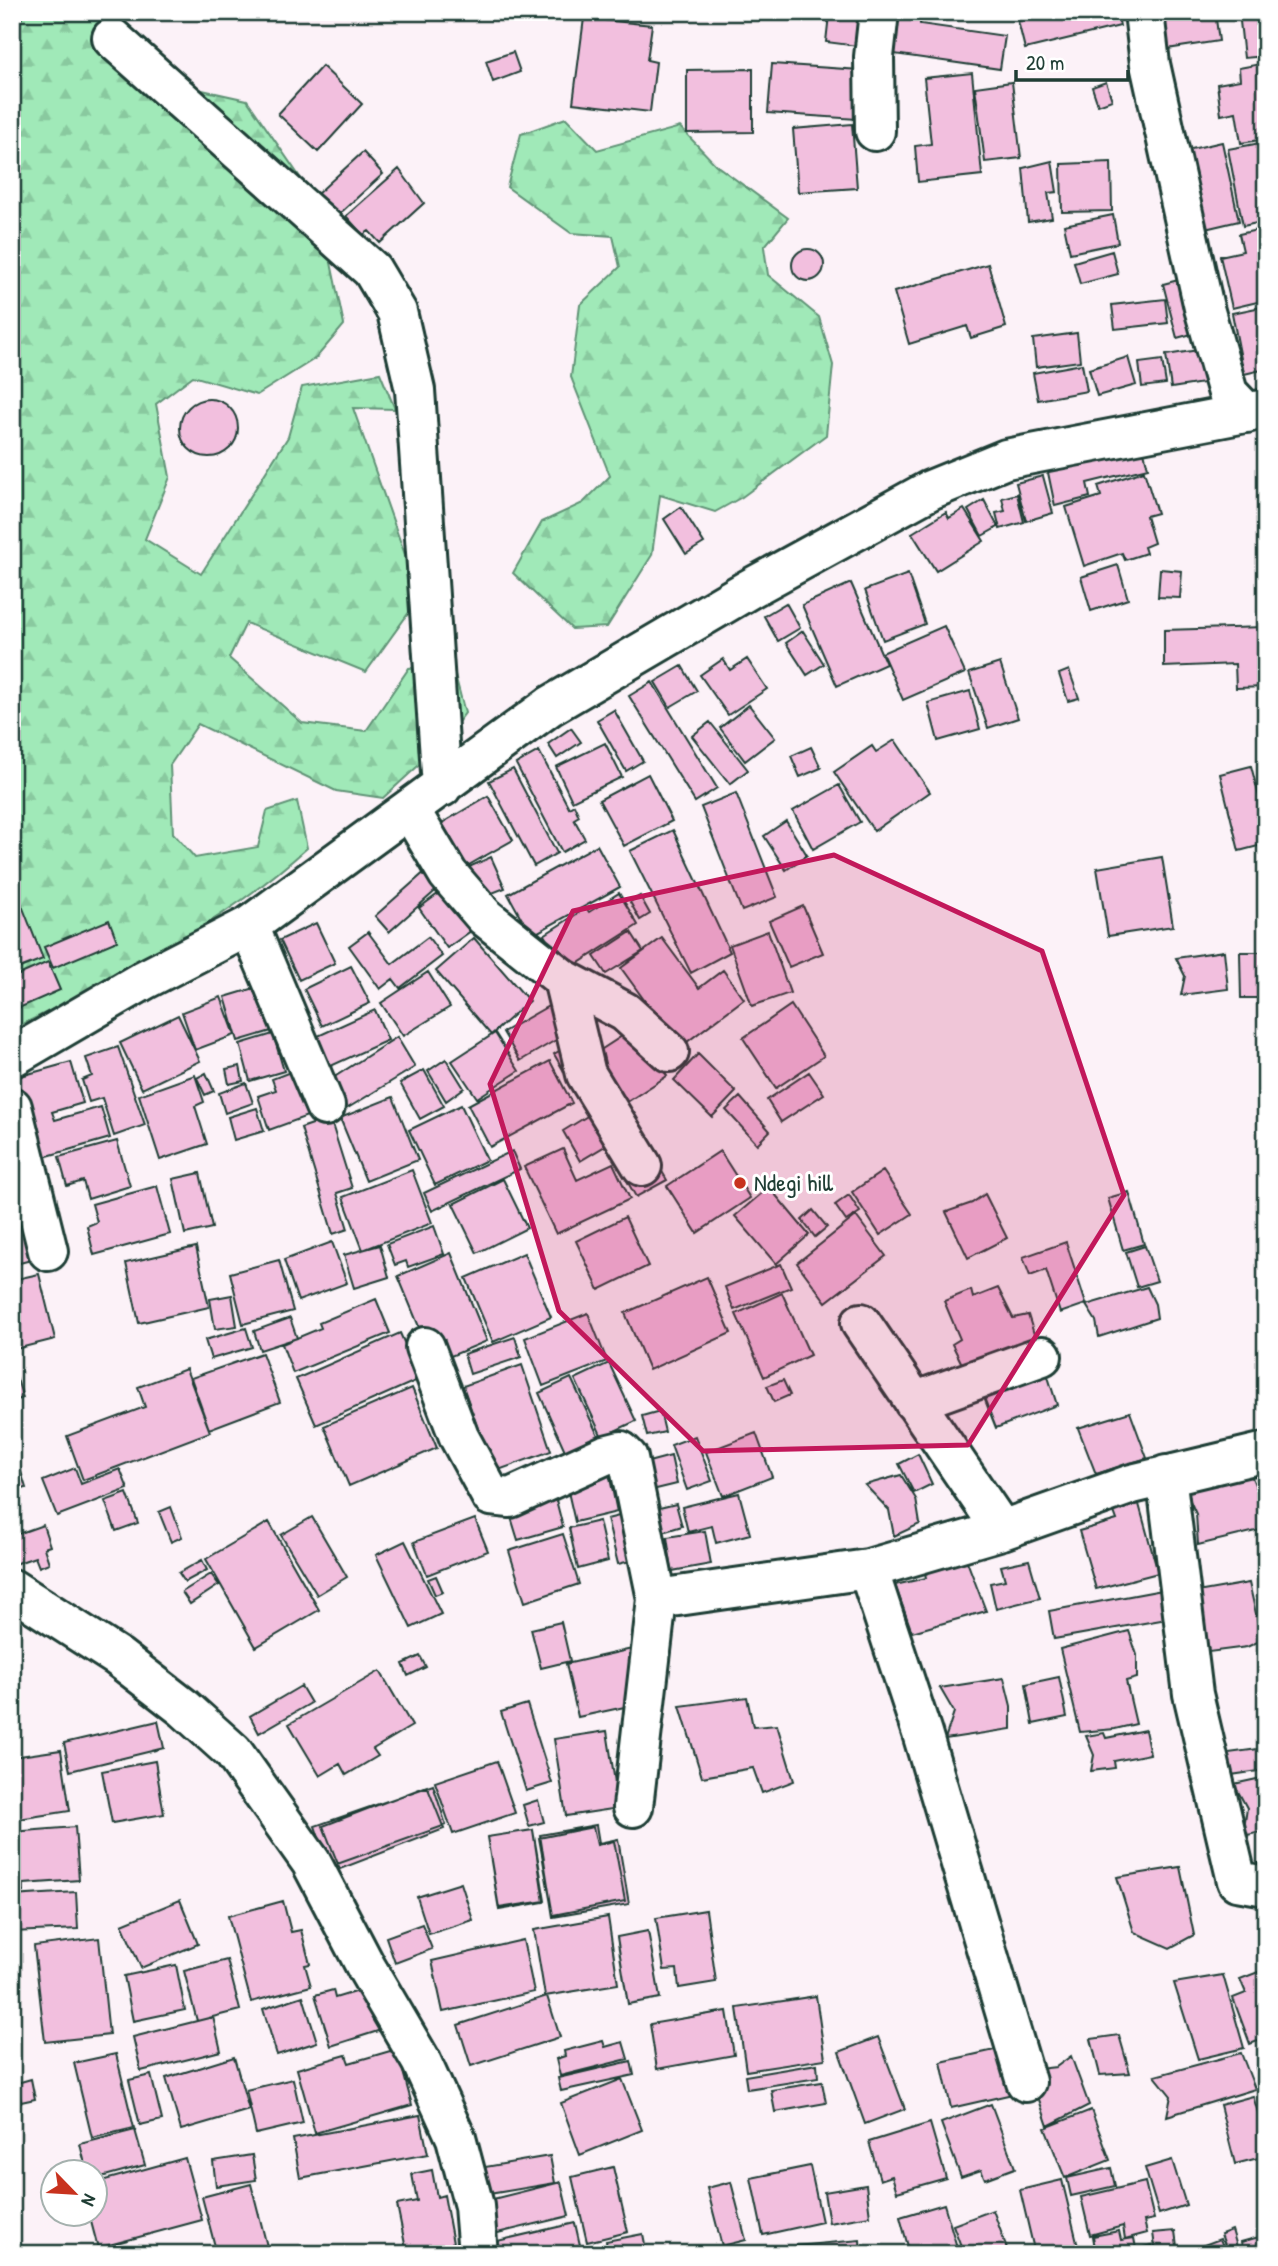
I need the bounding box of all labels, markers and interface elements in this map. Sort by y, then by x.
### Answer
scale bar [1016,38,1128,82]
text: 20 m [1026,48,1064,77]
place label: Ndegi hill [754,1166,834,1198]
marker: Ndegi hill [732,1175,748,1191]
north arrow [38,2158,108,2228]
text: N [75,2190,103,2210]

